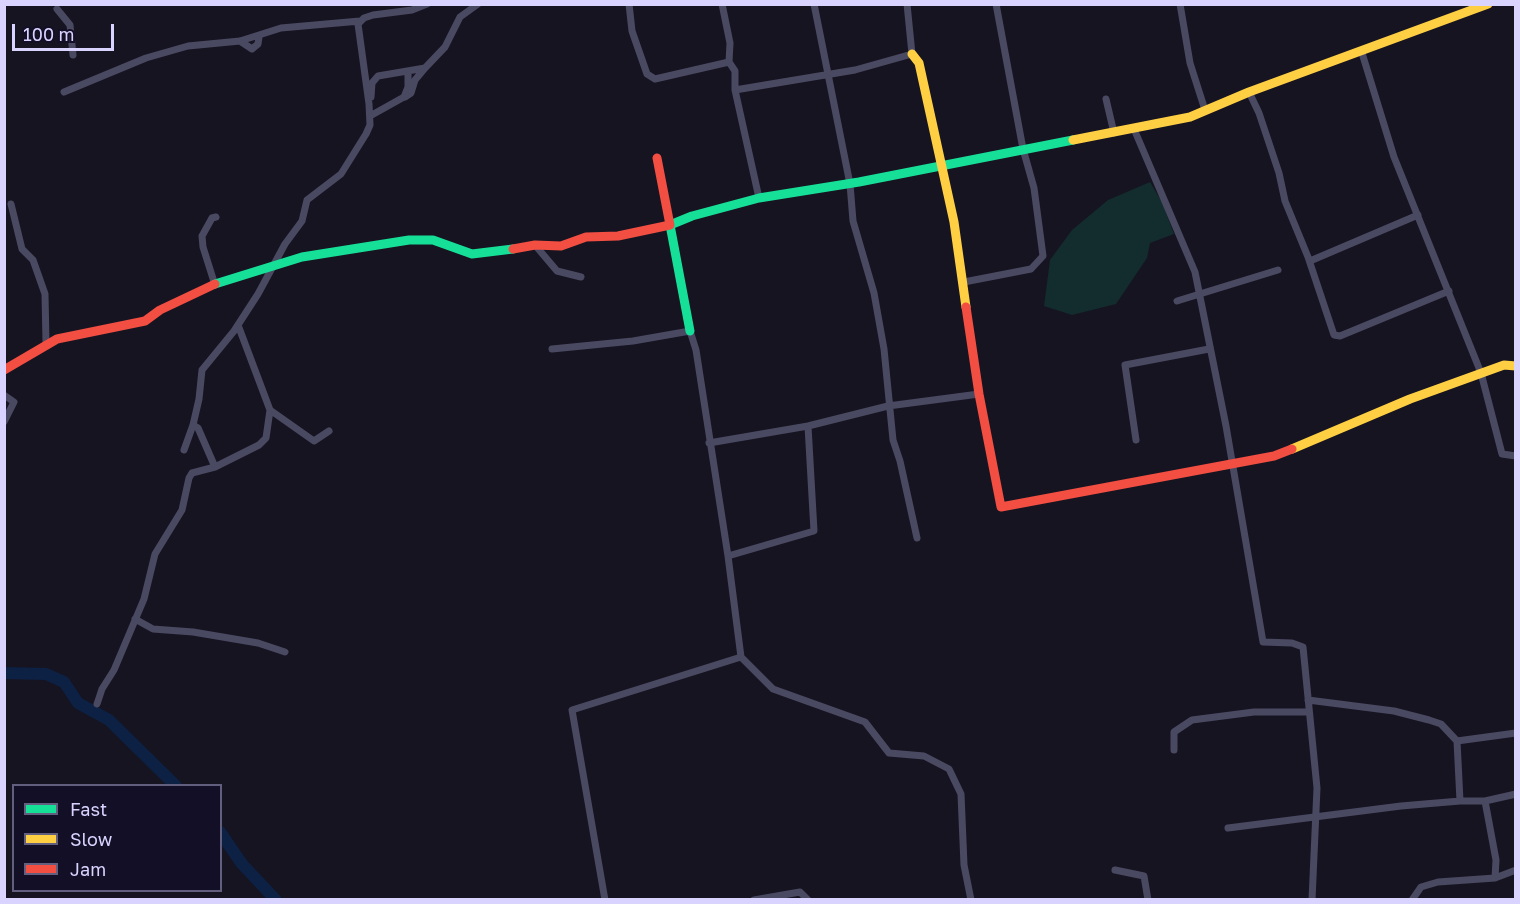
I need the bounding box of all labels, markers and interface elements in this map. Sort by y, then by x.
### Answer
scale bar [15,12,117,50]
text: 100 m [23,23,74,45]
legend [12,784,222,892]
text: Fast [70,798,107,820]
text: Slow [70,828,112,850]
text: Jam [70,858,106,880]

